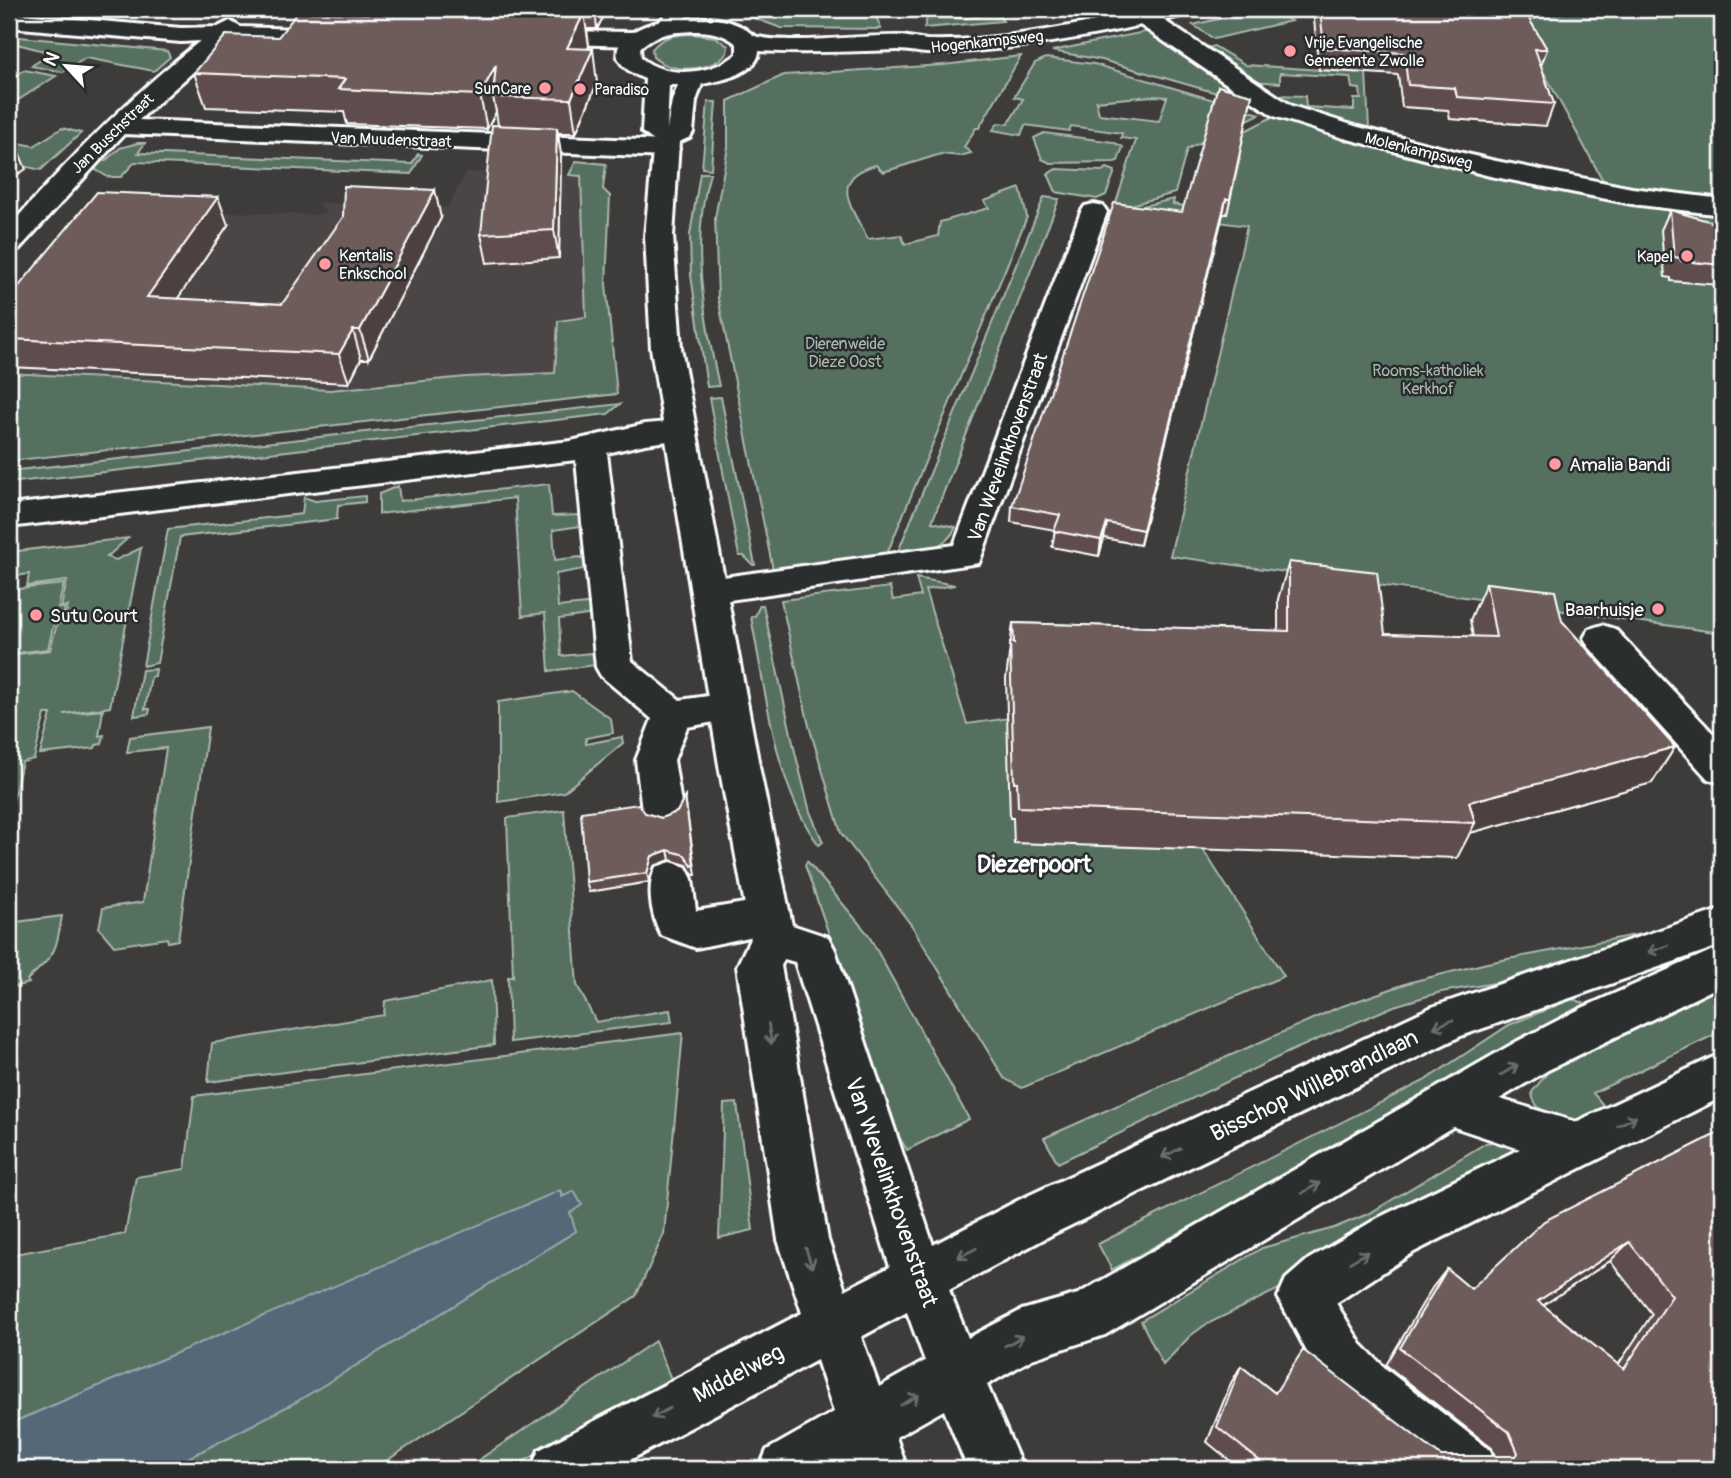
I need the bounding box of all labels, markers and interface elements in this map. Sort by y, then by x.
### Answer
street label: Hogenkampsweg [930,26,1044,58]
north arrow [32,32,102,102]
place label: Vrije Evangelische Gemeente Zwolle [1304,33,1424,71]
marker: Vrije Evangelische Gemeente Zwolle [1282,43,1298,59]
text: N [38,48,65,70]
place label: SunCare [474,79,531,99]
marker: SunCare [537,80,553,96]
place label: Paradiso [594,80,650,100]
marker: Paradiso [572,81,588,97]
street label: Jan Buschstraat [67,89,159,178]
street label: Van Muudenstraat [330,128,452,152]
street label: Molenkampsweg [1363,128,1475,174]
place label: Kentalis Enkschool [339,246,407,284]
place label: Kapel [1637,247,1673,267]
marker: Kapel [1679,248,1695,264]
marker: Kentalis Enkschool [317,256,333,272]
park label: Dierenweide Dieze Oost [805,334,885,372]
street label: Van Wevelinkhovenstraat [963,349,1053,545]
park label: Rooms-katholiek Kerkhof [1372,361,1484,399]
place label: Amalia Bandi [1569,453,1670,477]
marker: Amalia Bandi [1547,456,1563,472]
place label: Baarhuisje [1565,598,1645,622]
marker: Baarhuisje [1650,601,1666,617]
place label: Sutu Court [50,604,138,628]
marker: Sutu Court [28,607,44,623]
district label: Diezerpoort [977,850,1092,879]
one-way arrow [1647,944,1669,956]
one-way arrow [1433,1018,1454,1031]
one-way arrow [764,1022,777,1045]
street label: Bisschop Willebrandlaan [1206,1023,1423,1148]
one-way arrow [1499,1063,1519,1077]
street label: Van Wevelinkhovenstraat [839,1073,945,1312]
one-way arrow [1616,1113,1637,1127]
one-way arrow [1161,1147,1182,1161]
one-way arrow [1301,1181,1321,1195]
one-way arrow [804,1246,816,1268]
one-way arrow [957,1247,978,1260]
one-way arrow [1349,1250,1369,1264]
one-way arrow [1003,1334,1024,1347]
street label: Middelweg [688,1337,789,1409]
one-way arrow [899,1393,919,1407]
one-way arrow [651,1407,672,1421]

